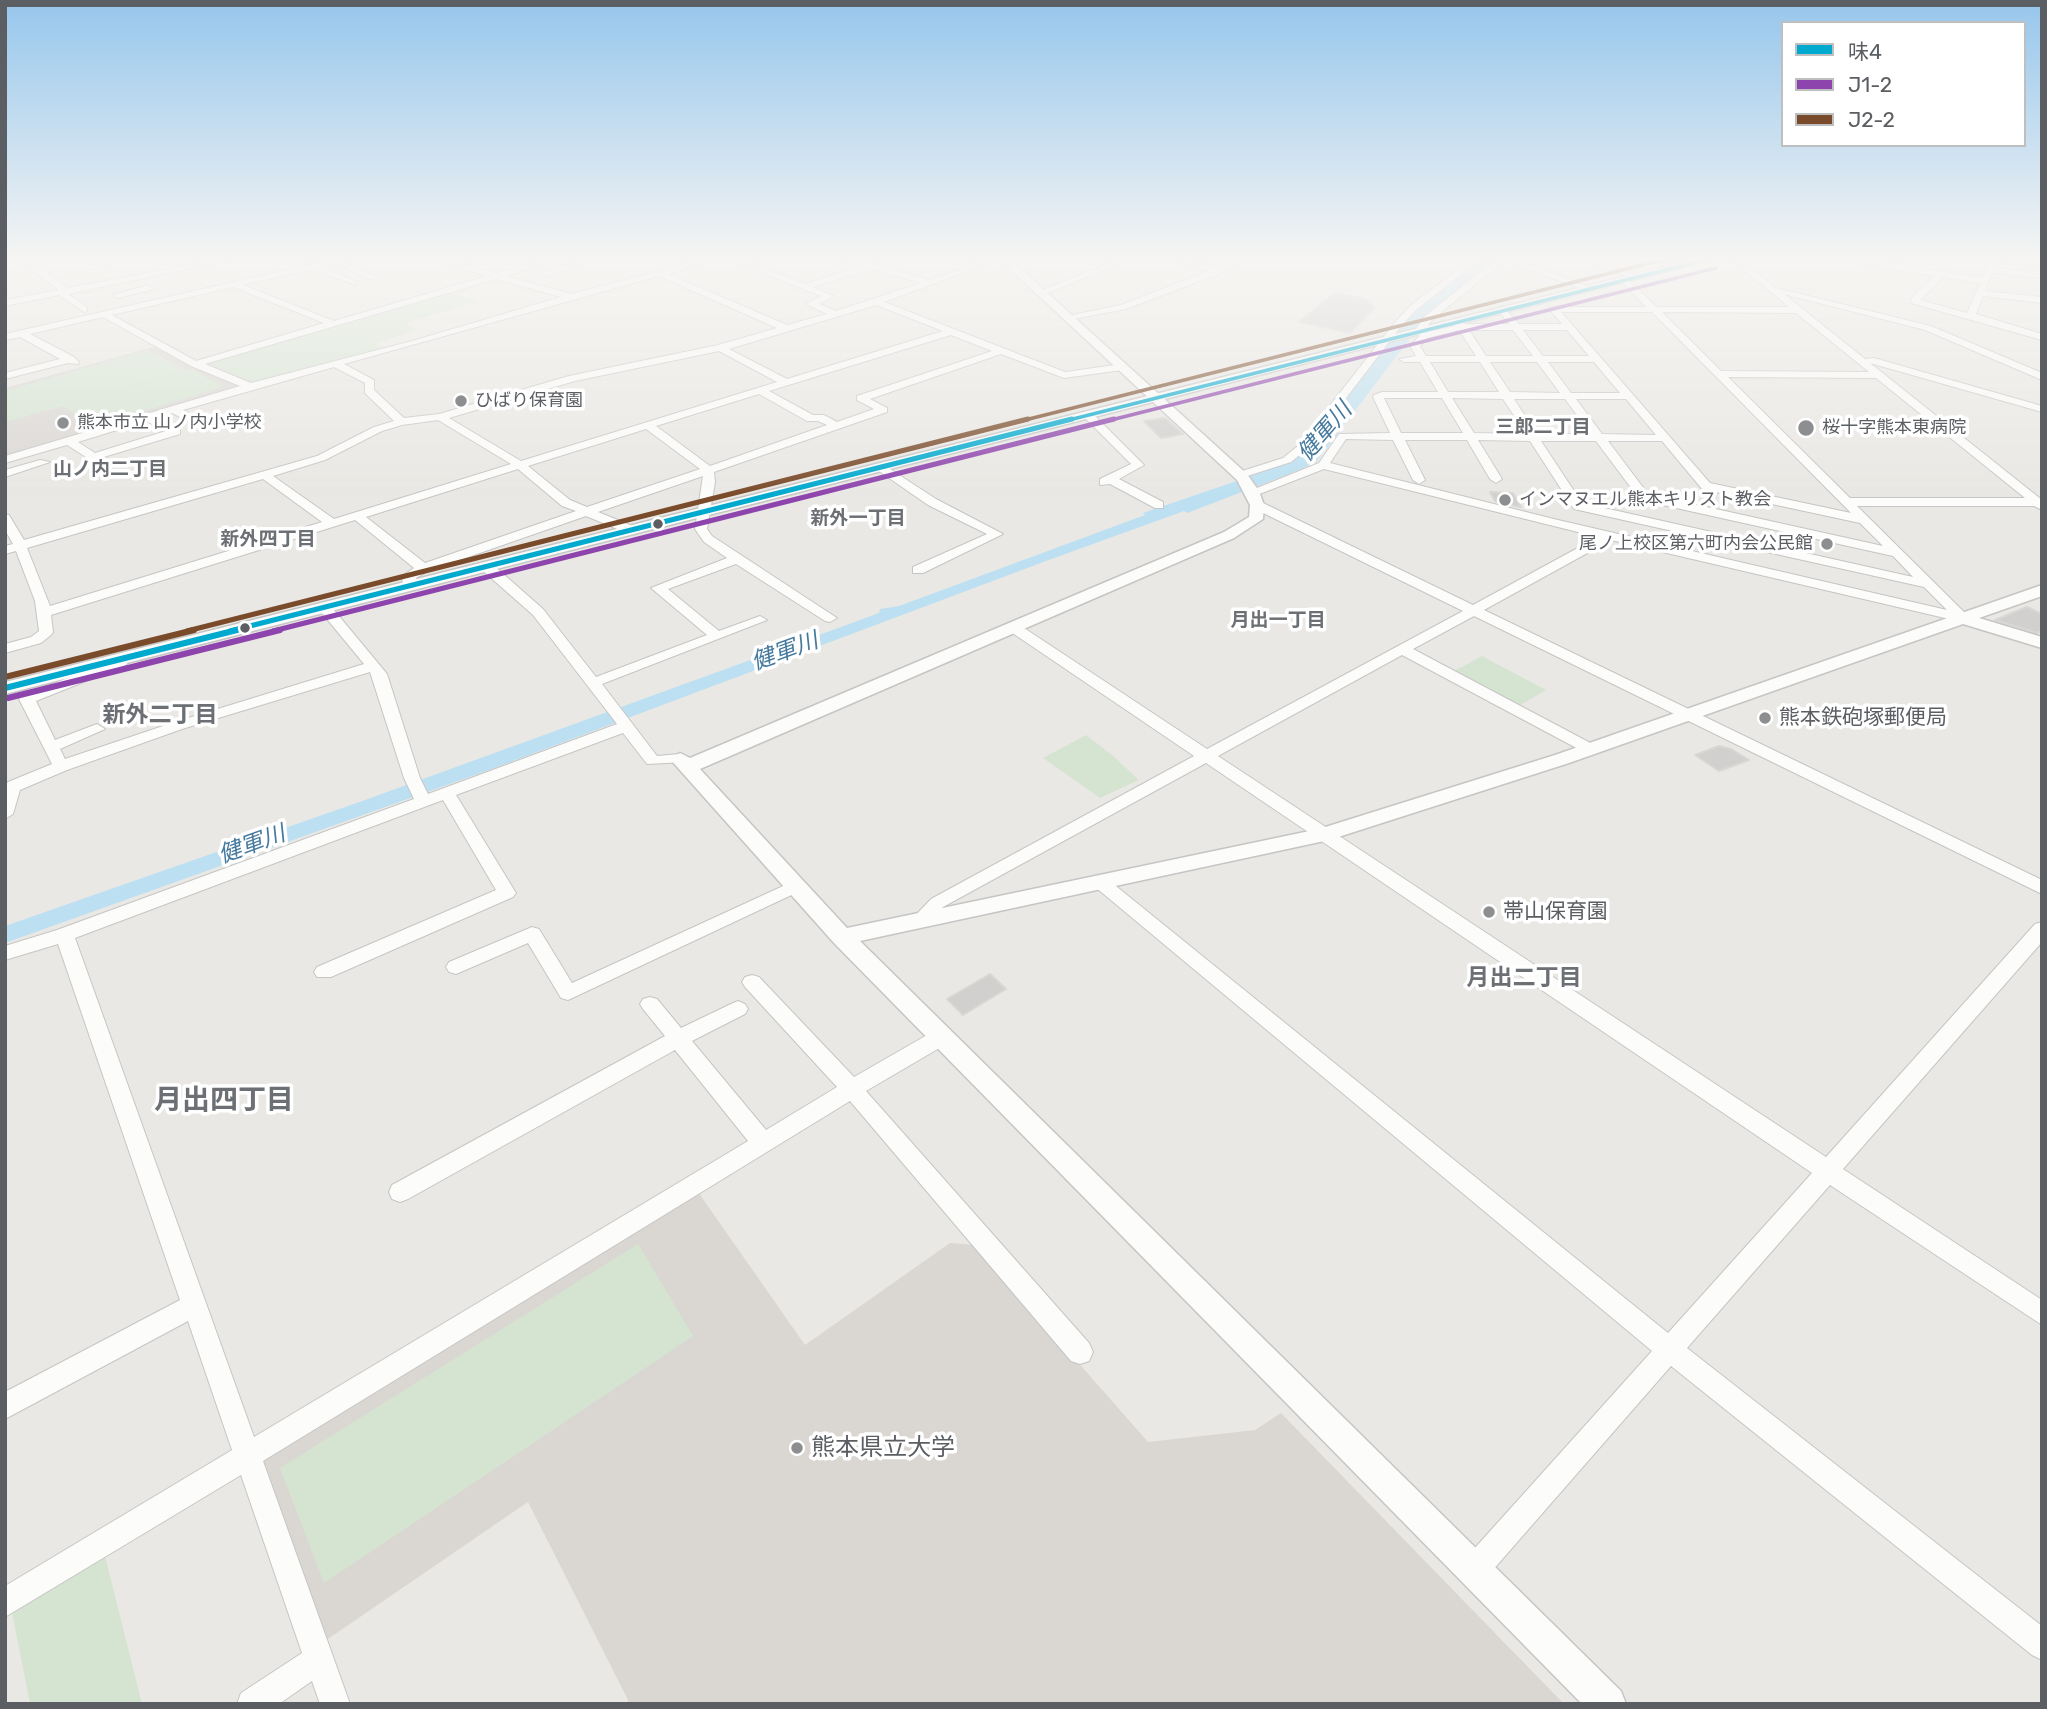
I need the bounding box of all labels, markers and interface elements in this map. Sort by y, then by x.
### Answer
legend [1781,21,2026,147]
text: 味4 [1848,39,1882,64]
text: J1-2 [1848,72,1892,97]
text: J2-2 [1848,107,1895,132]
place label: ひばり保育園 [475,390,583,412]
marker: ひばり保育園 [453,393,469,409]
water label: 健軍川 [1292,397,1358,467]
place label: 熊本市立 山ノ内小学校 [77,412,261,434]
marker: 熊本市立 山ノ内小学校 [55,415,71,431]
district label: 三郎二丁目 [1496,417,1590,439]
place label: 桜十字熊本東病院 [1822,417,1966,439]
marker: 桜十字熊本東病院 [1796,418,1816,438]
district label: 山ノ内二丁目 [53,459,167,481]
place label: インマヌエル熊本キリスト教会 [1519,489,1771,511]
marker: インマヌエル熊本キリスト教会 [1497,492,1513,508]
district label: 新外一丁目 [811,508,905,530]
unlabelled marker [651,517,665,531]
district label: 新外四丁目 [221,529,315,551]
place label: 尾ノ上校区第六町内会公民館 [1579,533,1813,555]
marker: 尾ノ上校区第六町内会公民館 [1819,536,1835,552]
district label: 月出一丁目 [1231,610,1325,632]
unlabelled marker [238,621,252,635]
water label: 健軍川 [748,627,822,677]
district label: 新外二丁目 [103,701,217,729]
place label: 熊本鉄砲塚郵便局 [1779,705,1947,731]
marker: 熊本鉄砲塚郵便局 [1757,710,1773,726]
water label: 健軍川 [215,820,289,870]
place label: 帯山保育園 [1503,899,1608,925]
marker: 帯山保育園 [1481,904,1497,920]
district label: 月出二丁目 [1467,964,1581,992]
district label: 月出四丁目 [154,1084,294,1118]
place label: 熊本県立大学 [811,1434,955,1462]
marker: 熊本県立大学 [789,1440,805,1456]

